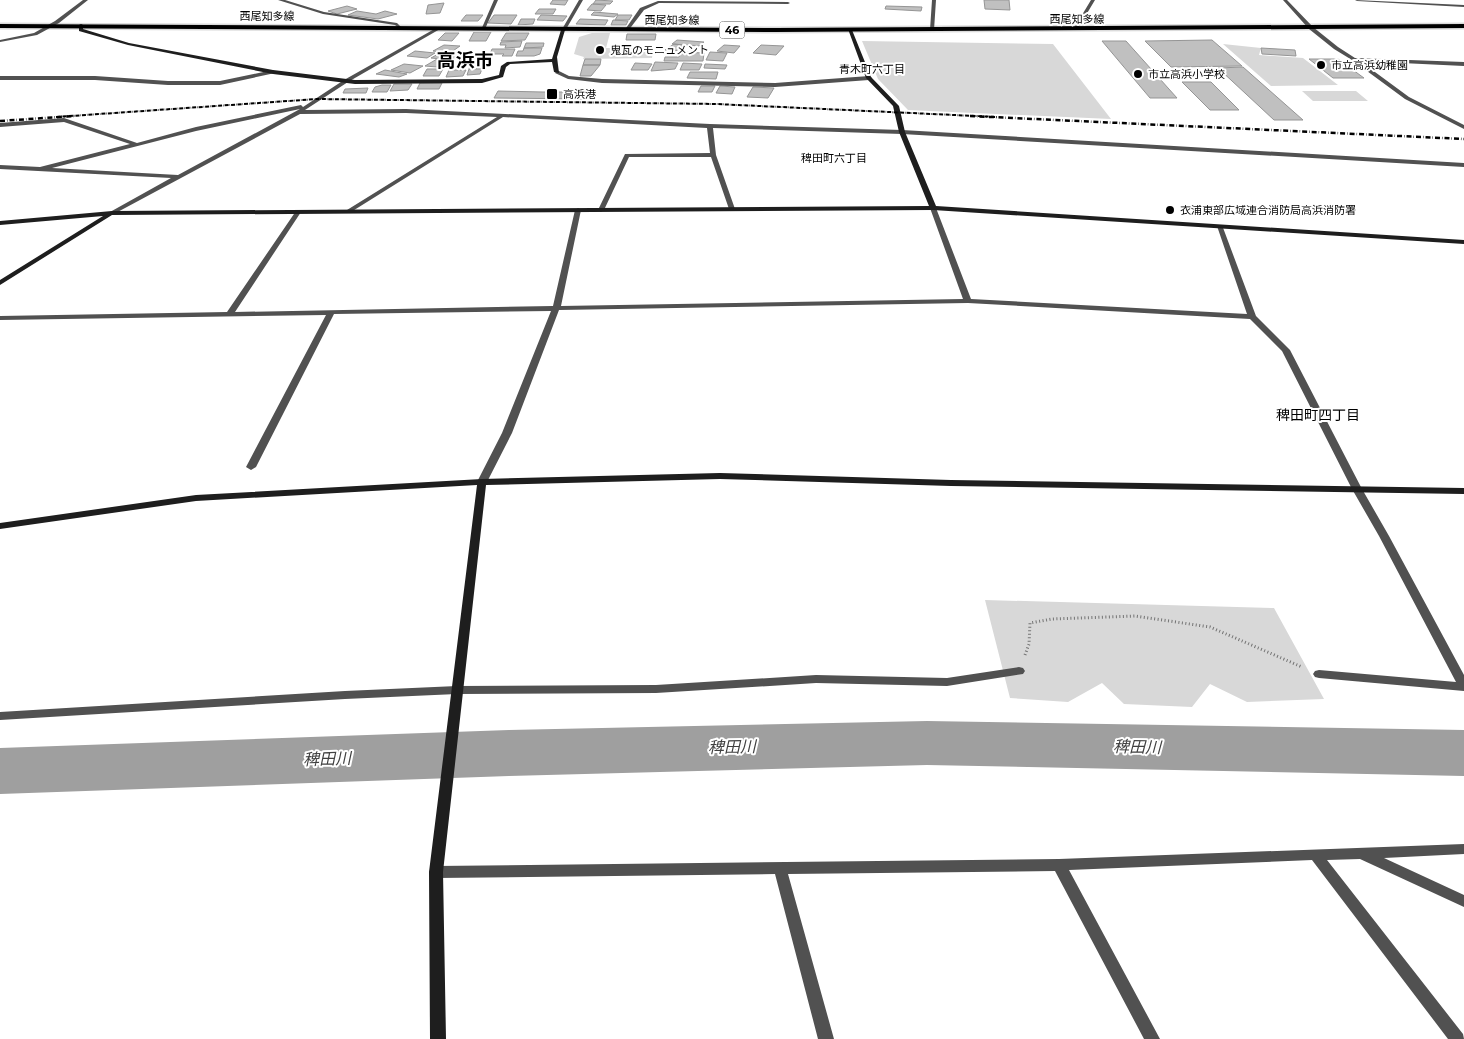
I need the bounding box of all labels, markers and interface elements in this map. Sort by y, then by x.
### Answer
street label: 西尾知多線 [240,9,295,23]
street label: 西尾知多線 [1050,12,1105,26]
street label: 西尾知多線 [645,13,700,27]
road number: 46 [720,22,744,38]
place label: 鬼瓦のモニュメント [610,43,709,57]
marker: 鬼瓦のモニュメント [594,44,606,56]
district label: 高浜市 [436,49,494,72]
place label: 市立高浜幼稚園 [1331,58,1408,72]
marker: 市立高浜幼稚園 [1315,59,1327,71]
district label: 青木町六丁目 [839,62,905,76]
place label: 市立高浜小学校 [1148,67,1225,81]
marker: 市立高浜小学校 [1132,68,1144,80]
marker: 高浜港 [545,87,559,101]
place label: 高浜港 [563,87,596,101]
district label: 稗田町六丁目 [801,151,867,165]
place label: 衣浦東部広域連合消防局高浜消防署 [1180,203,1356,217]
marker: 衣浦東部広域連合消防局高浜消防署 [1164,204,1176,216]
district label: 稗田町四丁目 [1276,406,1360,424]
water label: 稗田川 [708,737,758,757]
water label: 稗田川 [1113,737,1163,757]
water label: 稗田川 [303,749,353,769]

